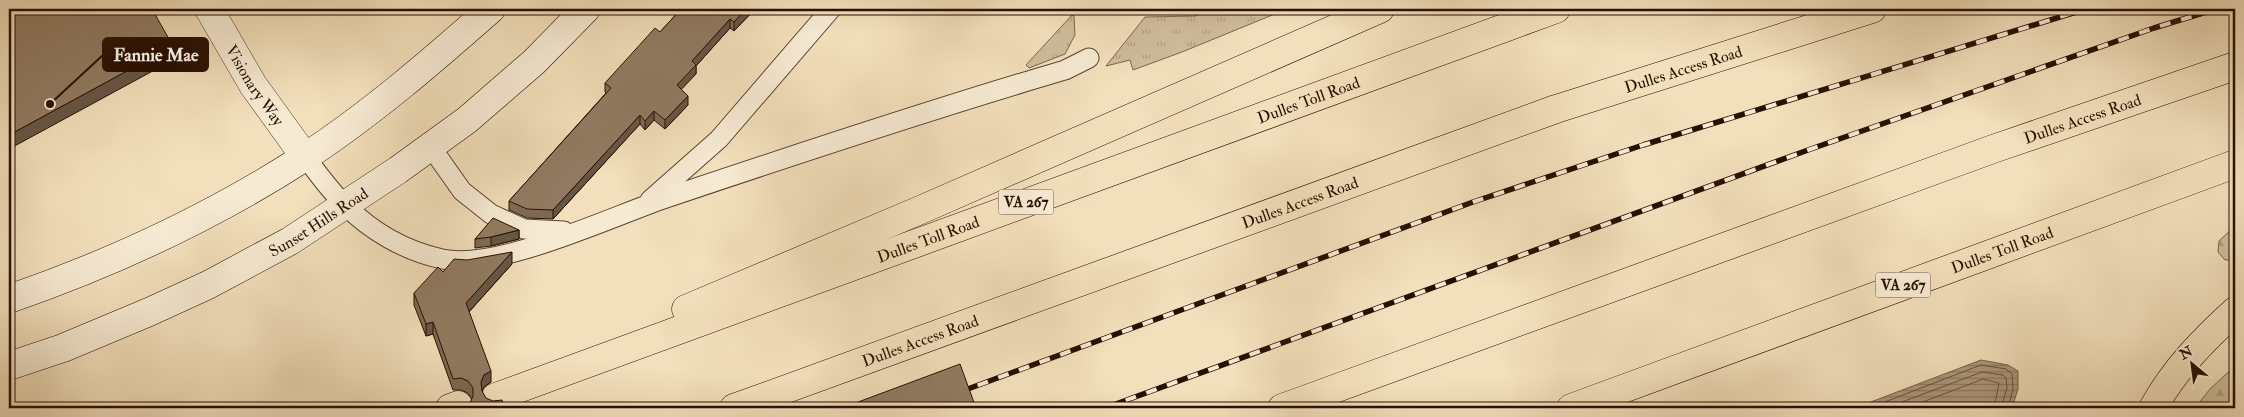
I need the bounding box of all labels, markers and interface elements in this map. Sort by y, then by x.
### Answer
callout: Fannie Mae [103,38,208,71]
street label: Visionary Way [221,42,289,131]
street label: Dulles Access Road [1622,42,1745,98]
text: Fannie Mae [113,44,199,67]
street label: Dulles Toll Road [1255,73,1363,128]
street label: Dulles Access Road [2021,90,2144,149]
street label: Dulles Access Road [1239,173,1361,233]
street label: Sunset Hills Road [265,183,372,262]
road number: VA 267 [998,190,1054,214]
street label: Dulles Toll Road [874,212,982,268]
street label: Dulles Toll Road [1948,223,2056,279]
road number: VA 267 [1876,272,1930,298]
street label: Dulles Access Road [859,311,982,372]
north arrow [2166,340,2216,390]
text: N [2175,342,2196,364]

